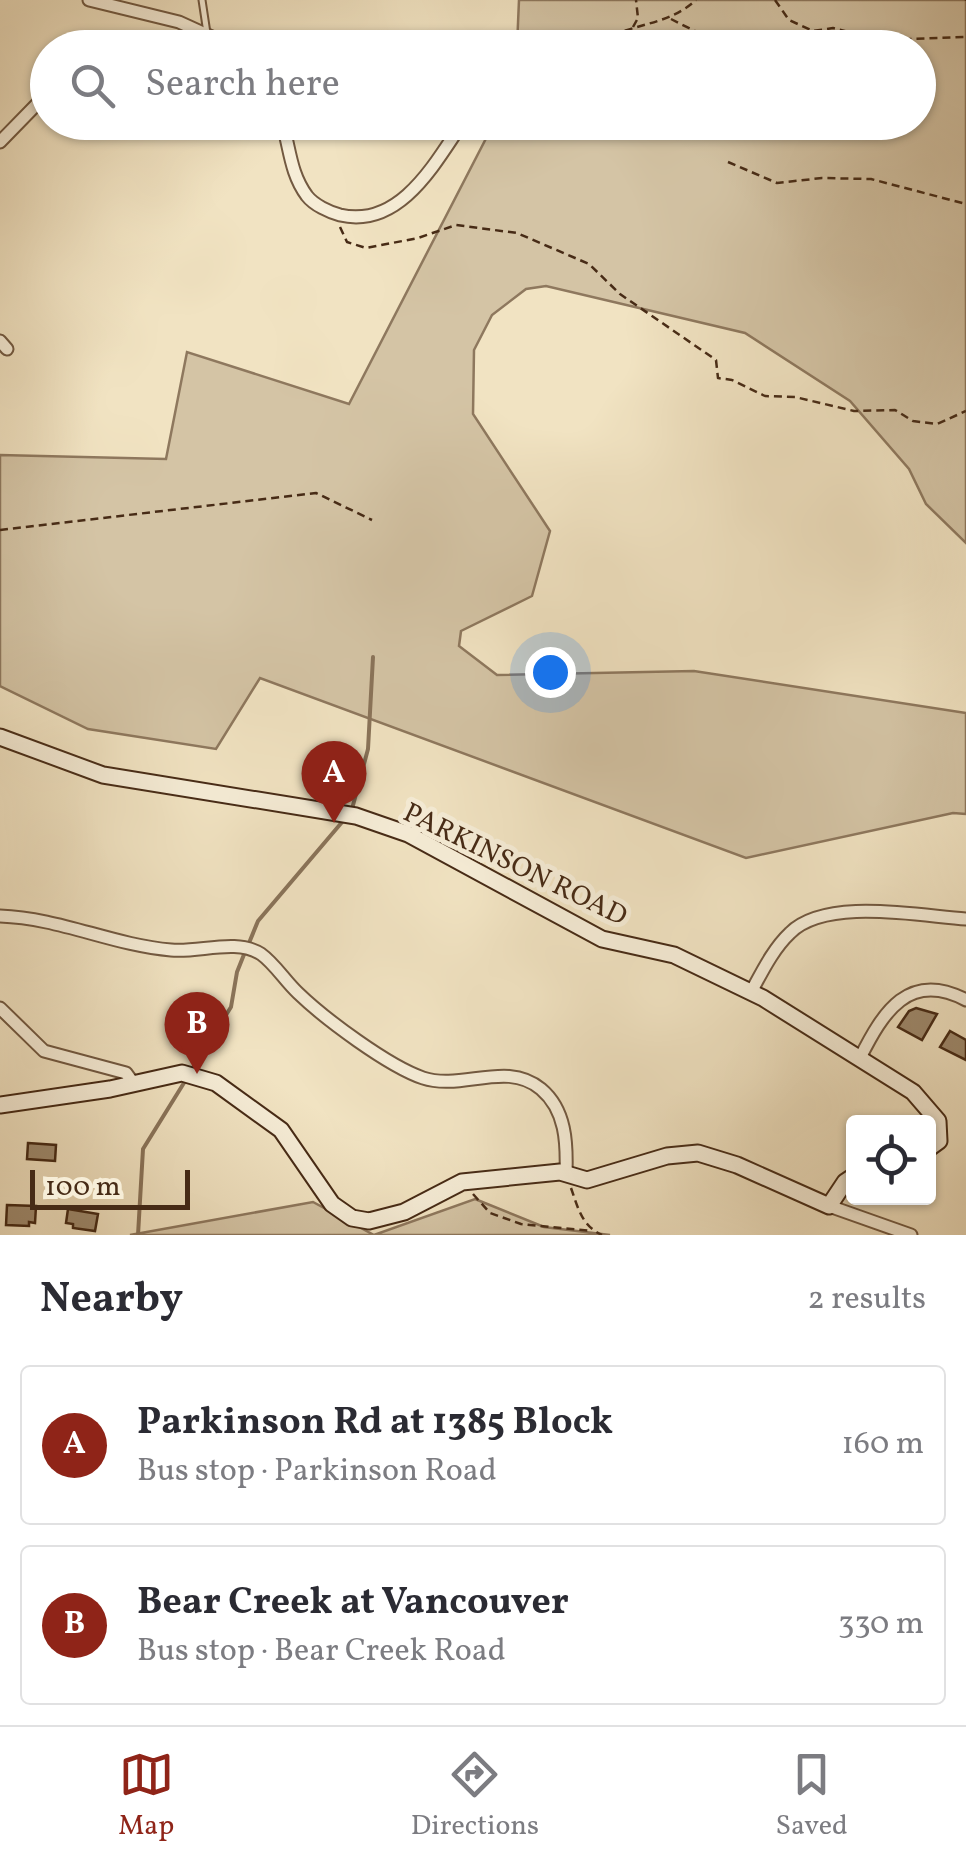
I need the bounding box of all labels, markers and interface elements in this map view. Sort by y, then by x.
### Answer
search box [30,30,936,140]
icon: search [65,58,120,113]
text: Search here [145,59,340,112]
your location [525,647,576,698]
pin: A [302,740,366,823]
street label: PARKINSON ROAD [396,794,634,936]
pin: B [164,992,230,1074]
map controls [846,1115,936,1205]
button: locate [846,1115,936,1205]
scale bar [30,1165,190,1210]
text: 100 m [45,1168,120,1207]
text: Nearby [40,1271,183,1330]
text: 2 results [808,1278,926,1322]
text: Parkinson Rd at 1385 Block [137,1397,613,1450]
text: A [63,1423,86,1467]
text: 160 m [841,1423,924,1467]
text: Bus stop · Parkinson Road [137,1450,497,1494]
text: Bear Creek at Vancouver [137,1577,569,1630]
text: B [64,1603,85,1647]
text: 330 m [838,1603,924,1647]
text: Bus stop · Bear Creek Road [137,1630,506,1674]
tab: Map [118,1747,174,1846]
tab: Directions [411,1747,539,1846]
tab: Saved [776,1747,848,1846]

